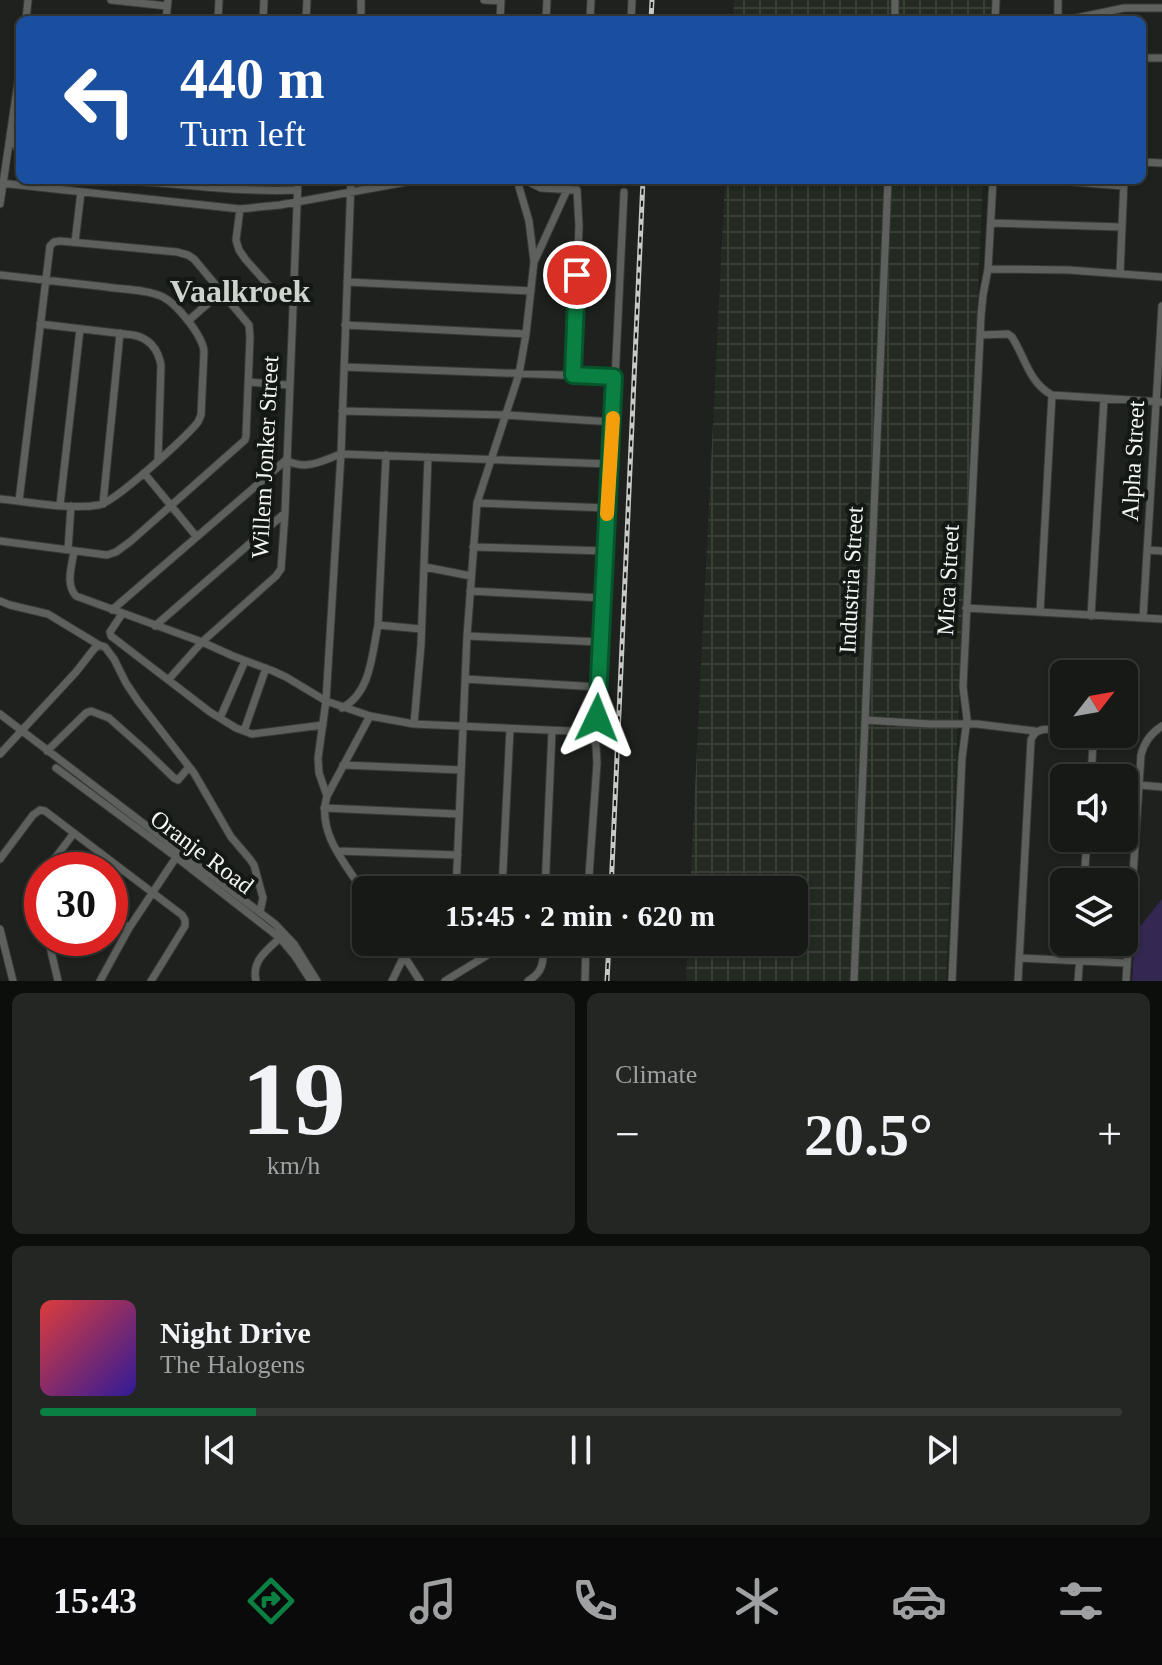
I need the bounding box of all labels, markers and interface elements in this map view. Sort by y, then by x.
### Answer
icon: left [48,48,152,152]
text: 440 m [180,48,325,110]
text: Turn left [180,114,306,154]
pin [543,241,611,309]
icon: arrive [555,253,599,297]
district label: Vaalkroek [170,273,310,309]
street label: Willem Jonker Street [247,355,283,559]
street label: Alpha Street [1117,400,1149,522]
street label: Industria Street [834,505,868,654]
street label: Mica Street [932,523,964,636]
north arrow [1050,660,1138,748]
map controls [1050,660,1138,956]
position arrow [555,676,639,760]
button: sound [1050,764,1138,852]
street label: Oranje Road [145,805,259,899]
speed limit sign: 30 [24,852,128,956]
button: layers [1050,868,1138,956]
text: 15:45 · 2 min · 620 m [445,899,715,932]
text: 19 [242,1041,346,1156]
text: Climate [615,1060,697,1089]
text: 20.5° [804,1102,933,1168]
text: − [615,1110,640,1159]
text: + [1097,1110,1122,1159]
text: km/h [267,1151,320,1180]
text: Night Drive [160,1316,311,1349]
text: The Halogens [160,1350,305,1379]
icon: previous [198,1428,242,1472]
icon: pause [559,1428,603,1472]
icon: next [920,1428,964,1472]
icon: directions [243,1573,299,1629]
icon: music [405,1573,461,1629]
icon: phone [567,1573,623,1629]
icon: climate [729,1573,785,1629]
icon: car [891,1573,947,1629]
icon: filters [1053,1573,1109,1629]
text: 15:43 [53,1581,137,1621]

